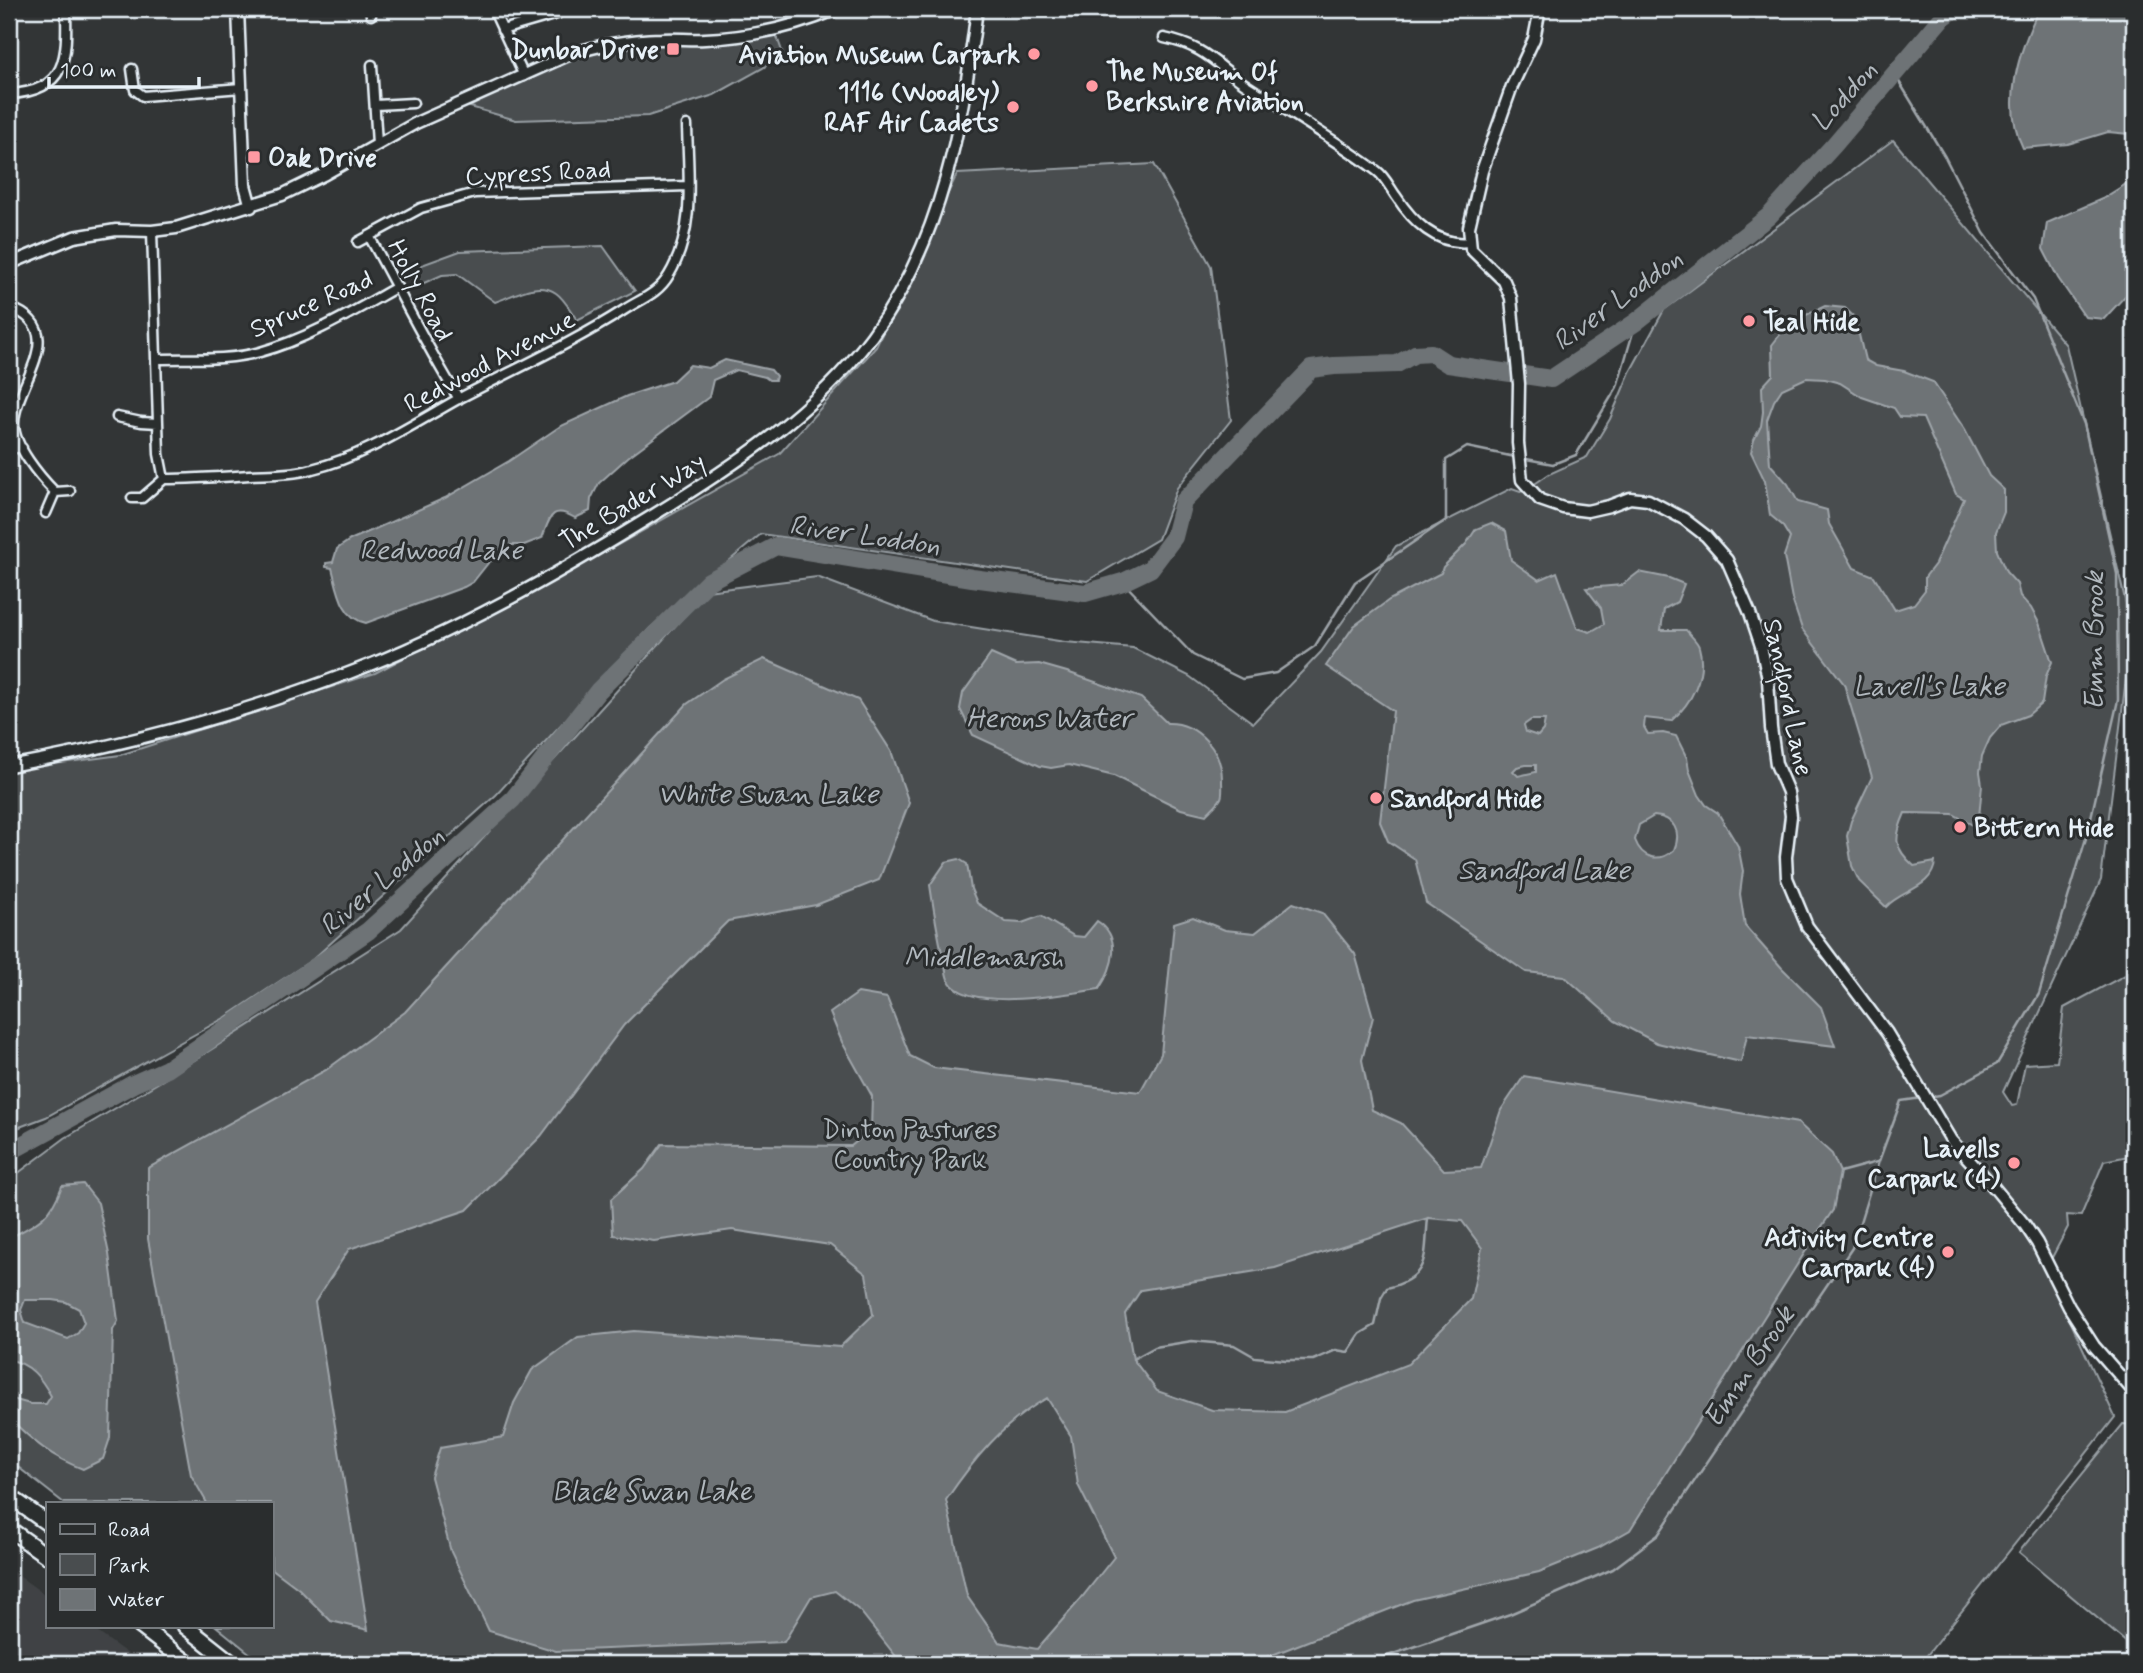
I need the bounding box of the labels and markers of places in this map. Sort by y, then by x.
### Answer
place label: Dunbar Drive [511,34,659,68]
place label: Aviation Museum Carpark [738,39,1020,73]
marker: Dunbar Drive [665,41,681,57]
marker: Aviation Museum Carpark [1026,46,1042,62]
place label: The Museum Of Berkshire Aviation [1106,56,1304,120]
place label: 1116 (Woodley) RAF Air Cadets [824,77,1000,141]
marker: The Museum Of Berkshire Aviation [1084,78,1100,94]
marker: 1116 (Woodley) RAF Air Cadets [1005,99,1021,115]
place label: Oak Drive [268,142,377,176]
marker: Oak Drive [246,149,262,165]
place label: Teal Hide [1763,306,1860,340]
marker: Teal Hide [1741,313,1757,329]
place label: Sandford Hide [1390,783,1542,819]
marker: Sandford Hide [1368,790,1384,806]
place label: Bittern Hide [1974,812,2114,846]
marker: Bittern Hide [1952,819,1968,835]
place label: Lavells Carpark (4) [1867,1133,2001,1197]
marker: Lavells Carpark (4) [2006,1155,2022,1171]
place label: Activity Centre Carpark (4) [1764,1222,1935,1286]
marker: Activity Centre Carpark (4) [1940,1244,1956,1260]

